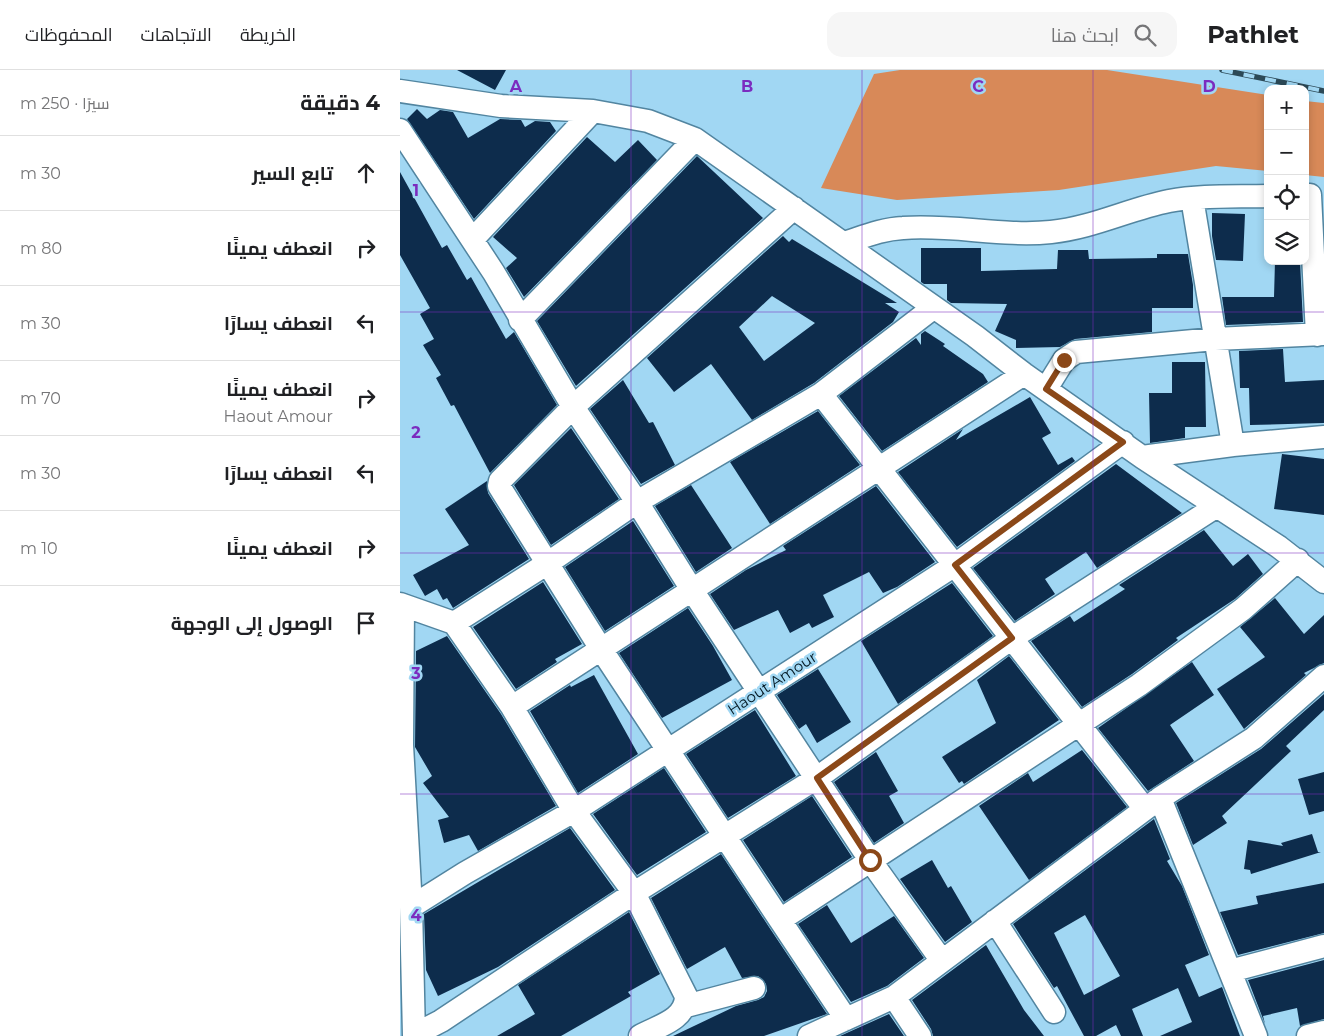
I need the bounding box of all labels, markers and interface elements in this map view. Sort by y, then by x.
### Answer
search box [827,12,1177,57]
text: Pathlet [1207,20,1299,49]
icon: search [1131,21,1159,49]
text: المحفوظات [25,24,113,46]
text: الاتجاهات [141,24,212,46]
text: الخريطة [240,24,296,46]
text: ابحث هنا [1051,24,1119,47]
text: A [509,77,523,96]
text: B [741,77,753,96]
text: C [972,77,984,96]
text: D [1202,77,1216,96]
map controls [1264,85,1309,265]
button: + [1264,85,1309,130]
text: 4 دقيقة [300,90,380,115]
text: سيرًا · 250 m [20,94,109,113]
button: − [1264,130,1309,175]
icon: ahead [352,159,380,187]
text: تابع السير [252,162,333,185]
text: 30 m [20,164,61,183]
button: locate [1264,175,1309,220]
text: 1 [413,181,419,200]
button: layers [1264,220,1309,265]
icon: right [352,234,380,262]
text: انعطف يمينًا [226,237,333,260]
text: 80 m [20,239,62,258]
icon: left [352,309,380,337]
text: انعطف يسارًا [224,312,333,335]
text: 30 m [20,314,61,333]
route end [1053,349,1076,372]
text: انعطف يمينًا [226,378,333,401]
icon: right [352,384,380,412]
text: 70 m [20,389,61,408]
text: Haout Amour [223,407,333,426]
text: 2 [411,423,421,442]
icon: left [352,459,380,487]
text: انعطف يسارًا [224,462,333,485]
text: 30 m [20,464,61,483]
icon: right [352,534,380,562]
text: انعطف يمينًا [226,537,333,560]
text: 10 m [20,539,58,558]
icon: arrive [352,609,380,637]
text: الوصول إلى الوجهة [171,612,333,635]
street label: Haout Amour [724,647,820,719]
text: 3 [410,664,421,683]
route start [859,849,882,872]
text: 4 [410,906,422,925]

